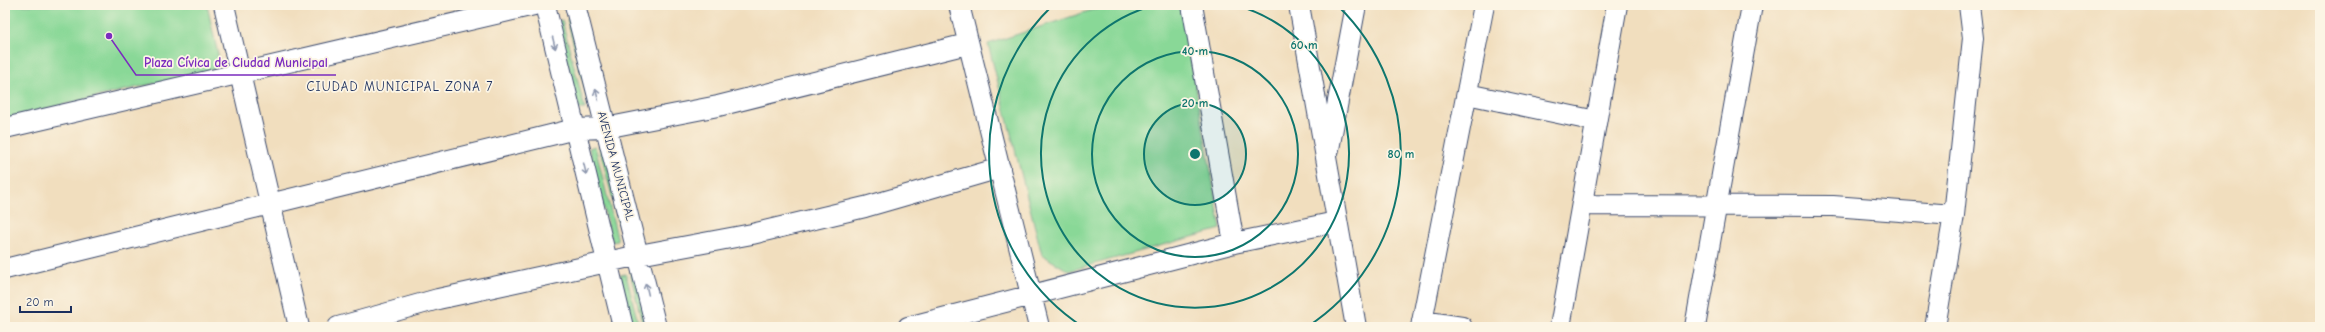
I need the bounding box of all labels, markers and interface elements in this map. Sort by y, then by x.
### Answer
one-way arrow [550,36,558,49]
text: 60 m [1291,38,1317,52]
text: 40 m [1182,44,1208,58]
callout: Plaza Cívica de Ciudad Municipal [136,50,336,75]
text: Plaza Cívica de Ciudad Municipal [144,55,328,70]
district label: CIUDAD MUNICIPAL ZONA 7 [307,79,493,94]
one-way arrow [593,89,600,102]
text: 20 m [1182,96,1208,110]
street label: AVENIDA MUNICIPAL [595,110,637,222]
centre of rings [1188,147,1202,161]
text: 80 m [1388,147,1414,161]
one-way arrow [582,162,589,175]
one-way arrow [643,283,650,296]
scale bar [20,288,71,314]
text: 20 m [26,295,54,309]

